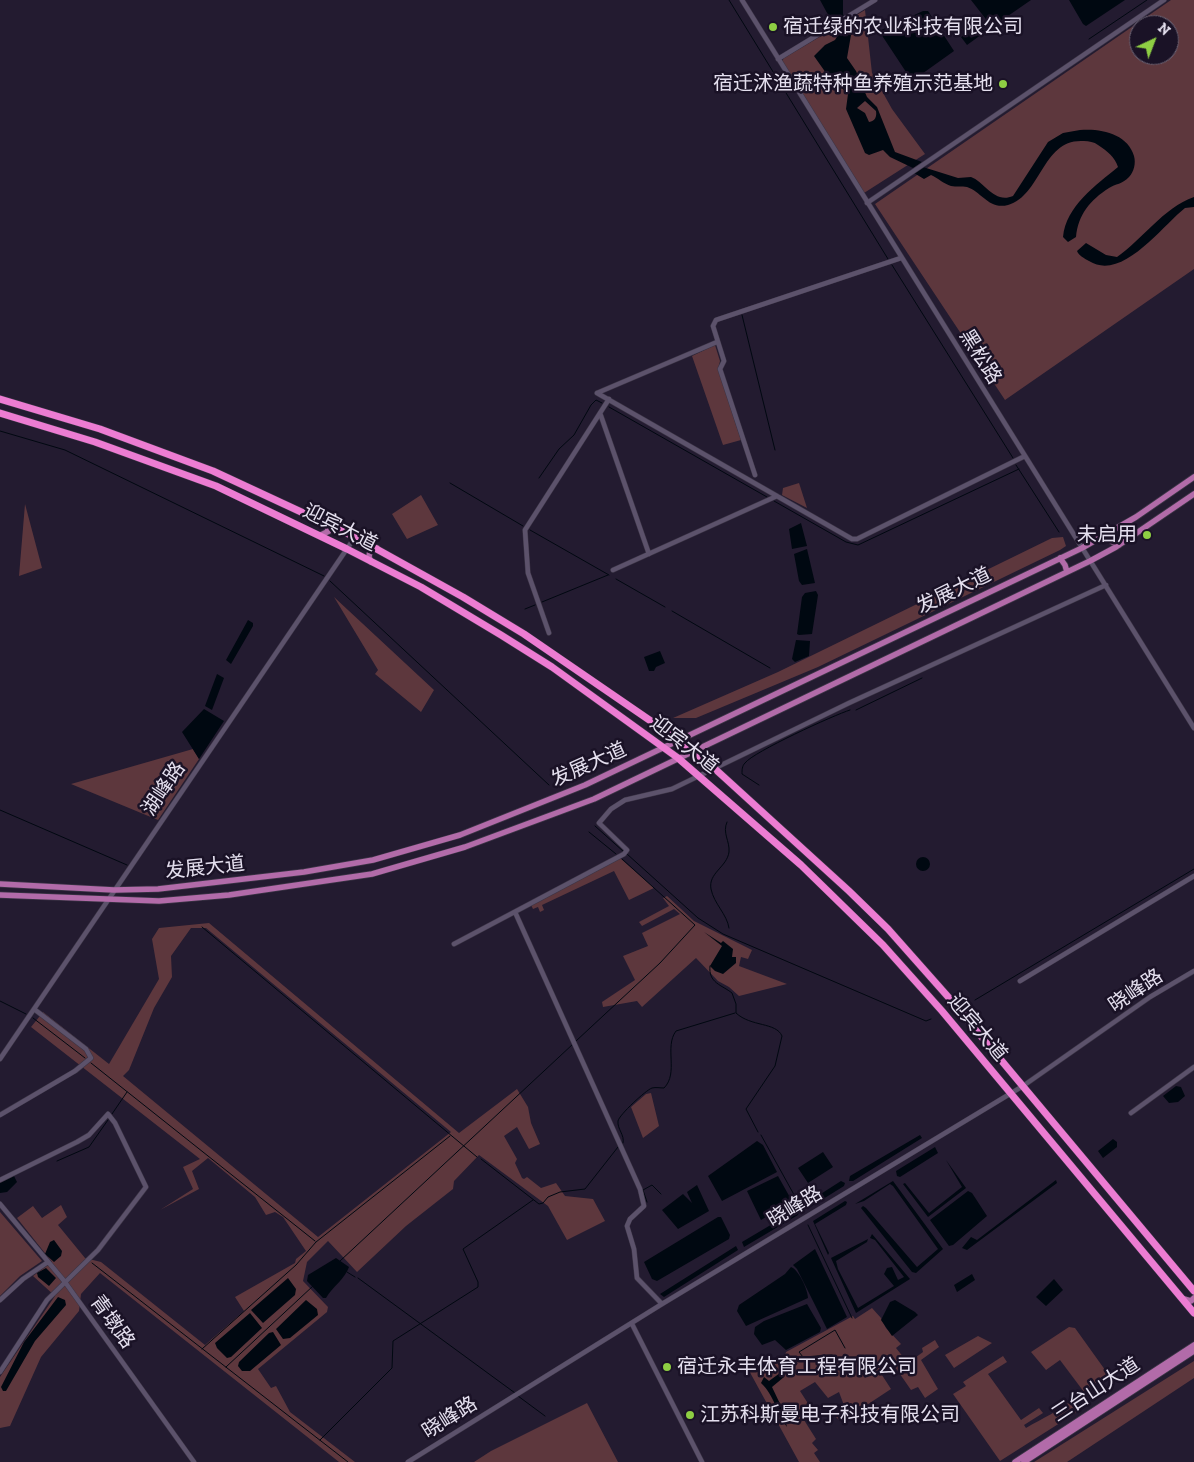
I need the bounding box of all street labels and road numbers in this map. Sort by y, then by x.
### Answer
street label: 黑松路 [954,325,1006,389]
street label: 迎宾大道 [299,499,381,557]
street label: 发展大道 [913,563,995,619]
street label: 迎宾大道 [645,711,723,779]
street label: 发展大道 [548,738,630,792]
street label: 湖峰路 [137,757,191,821]
street label: 发展大道 [164,852,246,884]
street label: 晓峰路 [1104,964,1168,1018]
street label: 迎宾大道 [942,990,1012,1066]
street label: 晓峰路 [763,1181,827,1233]
street label: 青墩路 [85,1291,139,1353]
street label: 三台山大道 [1048,1353,1144,1427]
street label: 晓峰路 [418,1392,482,1444]

